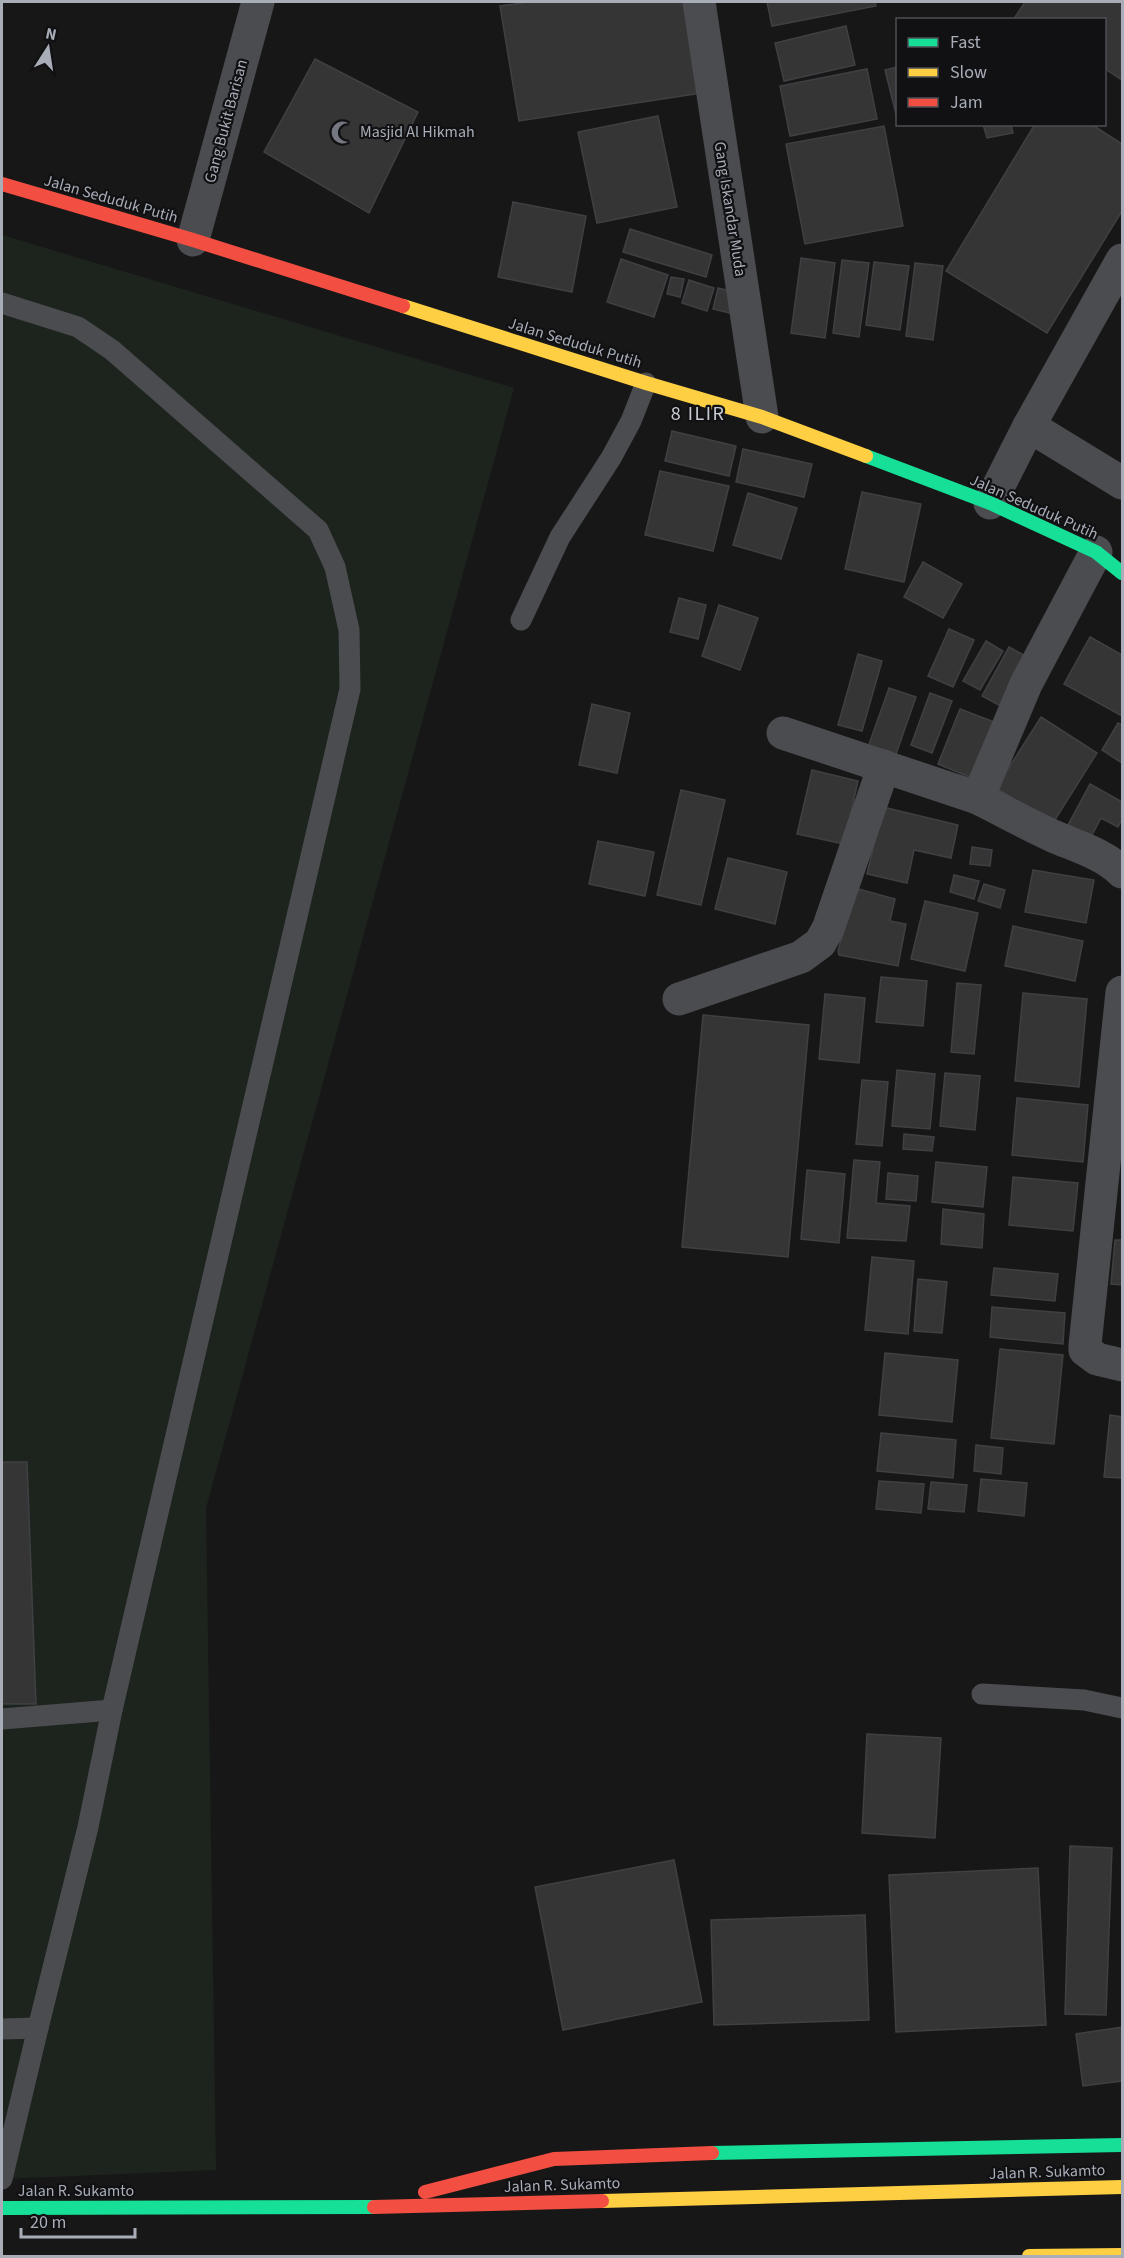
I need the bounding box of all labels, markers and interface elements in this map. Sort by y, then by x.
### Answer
north arrow [18,18,78,78]
legend [896,18,1106,126]
text: N [43,22,58,46]
text: Fast [950,30,981,55]
street label: Gang Bukit Barisan [199,57,253,185]
text: Slow [950,60,987,85]
text: Jam [950,90,983,115]
mosque icon: Masjid Al Hikmah [329,119,355,145]
place label: Masjid Al Hikmah [360,121,475,143]
street label: Gang Iskandar Muda [708,140,752,278]
street label: Jalan Seduduk Putih [41,169,181,229]
street label: Jalan Seduduk Putih [506,312,644,374]
district label: 8 ILIR [671,400,725,428]
street label: Jalan Seduduk Putih [966,469,1102,545]
street label: Jalan R. Sukamto [988,2159,1106,2185]
street label: Jalan R. Sukamto [503,2172,621,2198]
street label: Jalan R. Sukamto [18,2180,134,2202]
scale bar [21,2201,135,2239]
text: 20 m [30,2210,66,2235]

